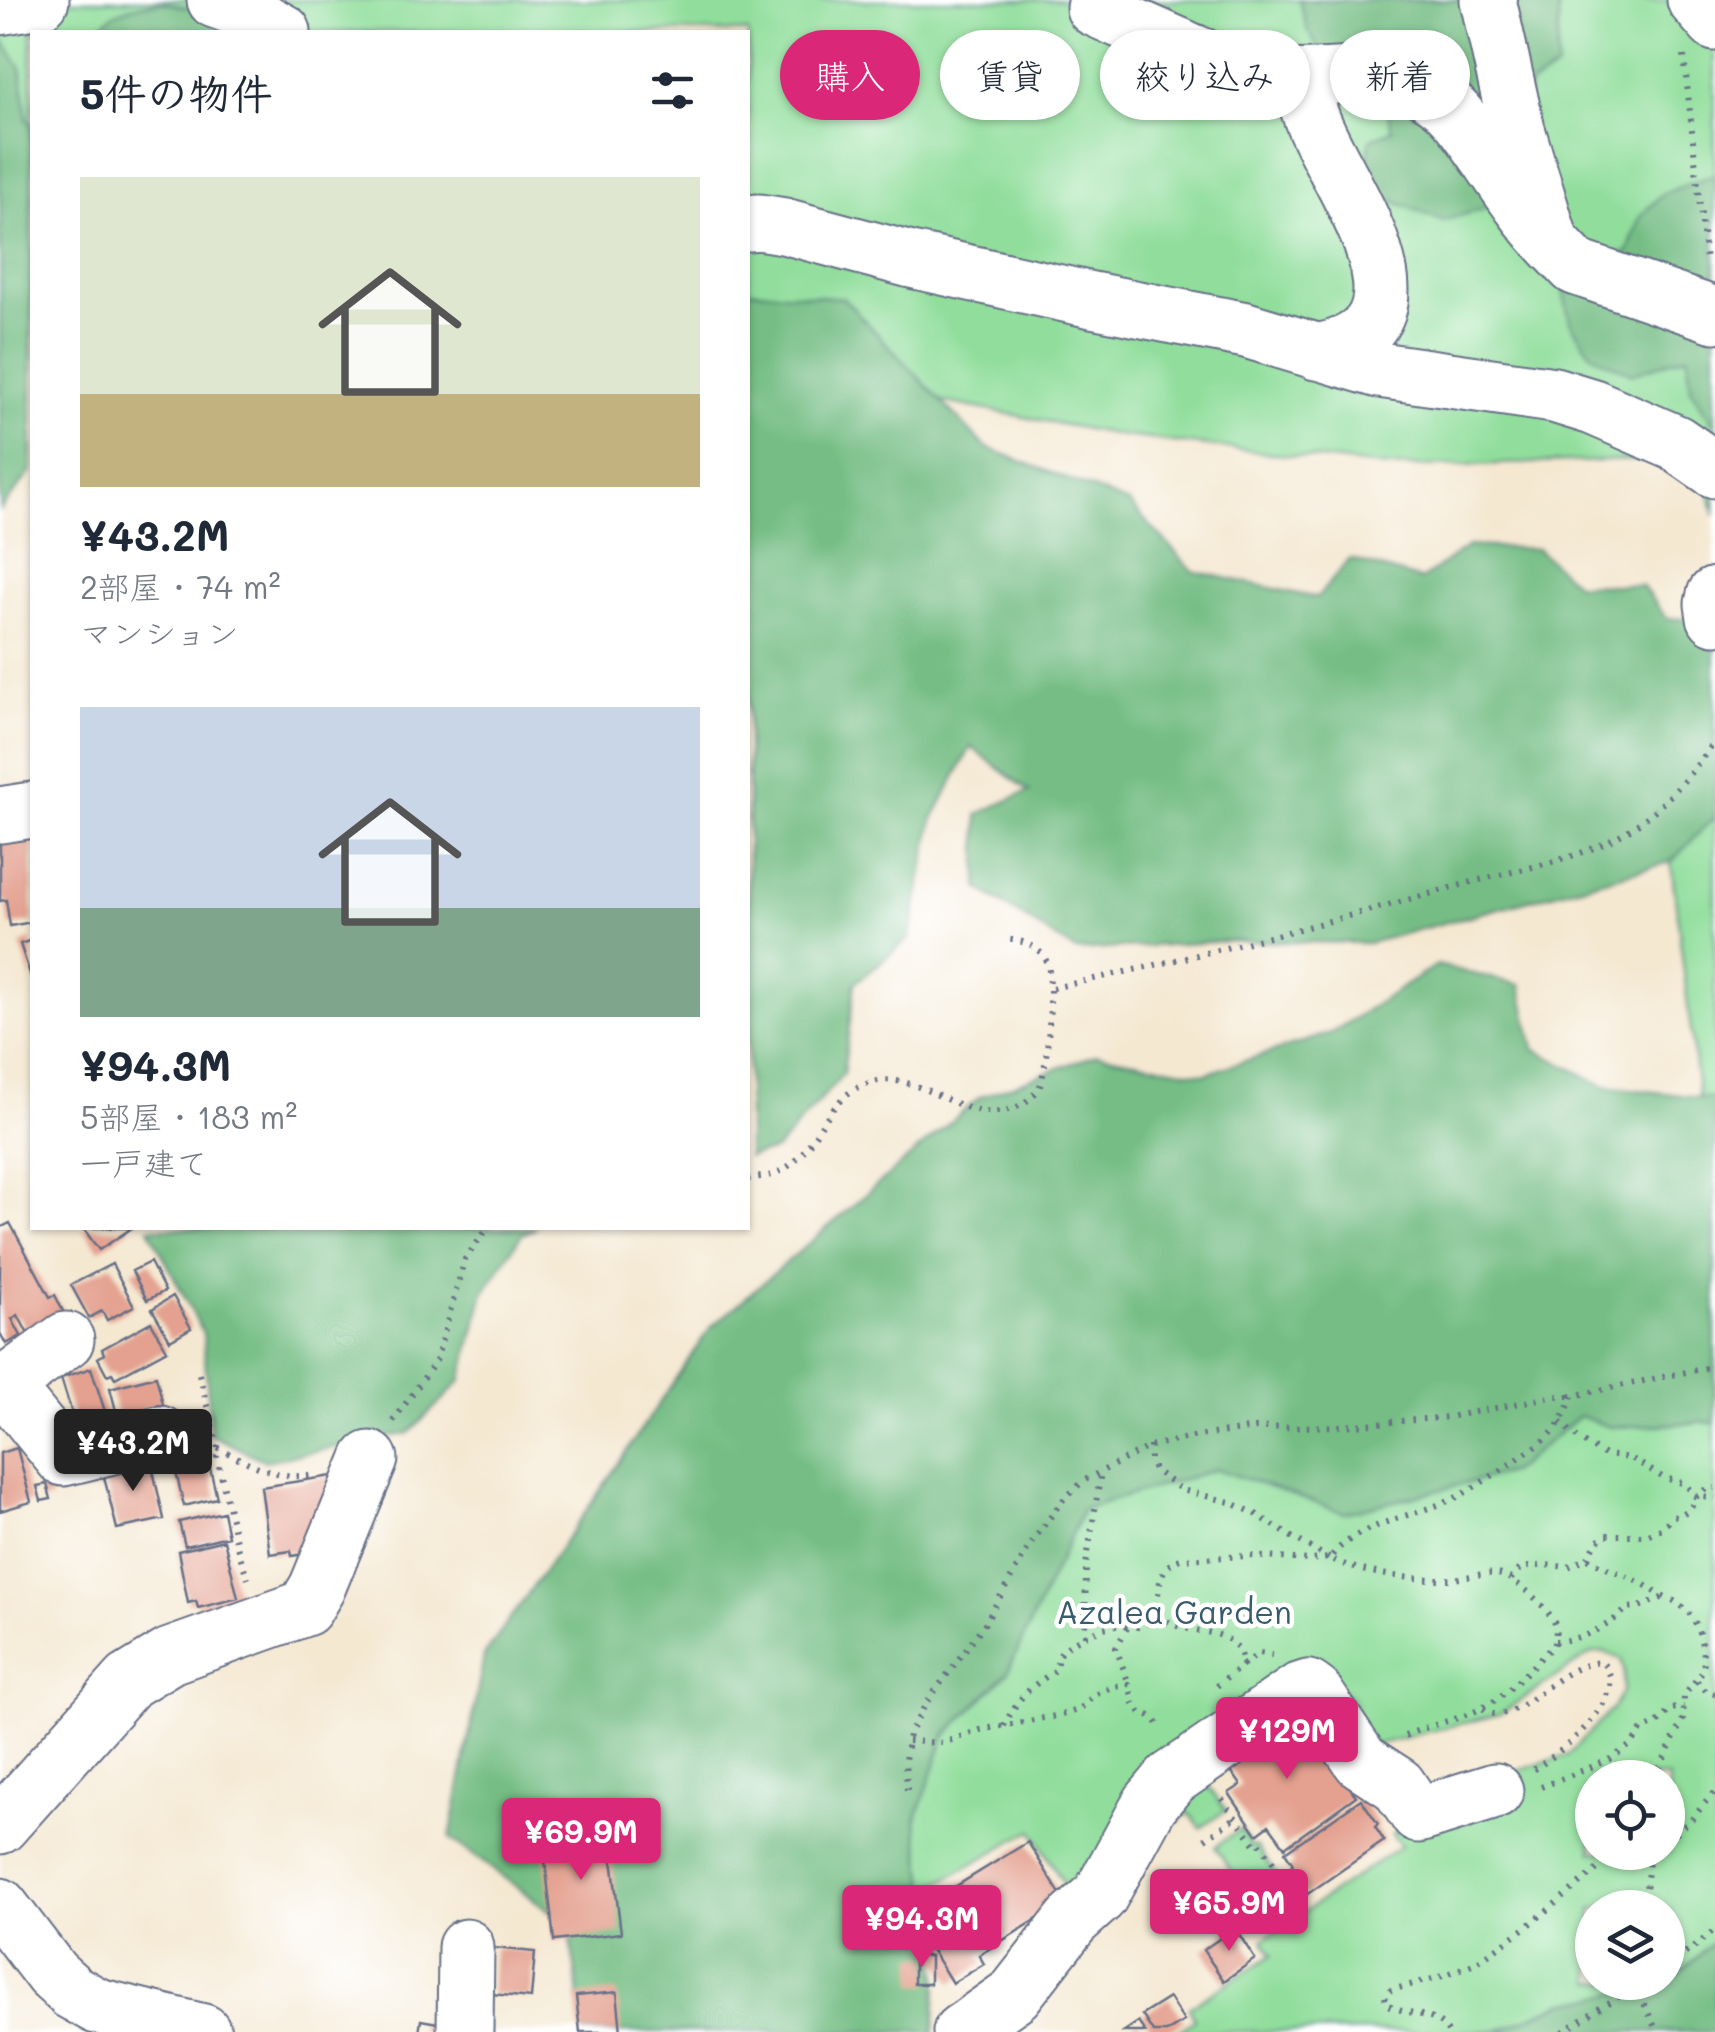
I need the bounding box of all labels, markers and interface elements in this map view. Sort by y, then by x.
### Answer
chip: 購入 [780,30,920,120]
chip: 賃貸 [940,30,1080,120]
chip: 絞り込み [1100,30,1310,120]
chip: 新着 [1330,30,1470,120]
icon: filters [645,63,700,118]
text: 5件の物件 [80,65,273,120]
icon: home [300,242,480,422]
text: ¥43.2M [80,507,230,562]
text: 2部屋 · 74 m² [80,565,281,607]
text: マンション [80,611,239,653]
icon: home [300,772,480,952]
text: ¥94.3M [80,1037,232,1092]
text: 5部屋 · 183 m² [80,1095,297,1137]
text: 一戸建て [80,1141,208,1183]
pin: ¥43.2M [52,1409,214,1494]
text: ¥43.2M [76,1420,190,1462]
park label: Azalea Garden [1056,1590,1292,1632]
pin: ¥129M [1217,1697,1357,1782]
text: ¥129M [1238,1708,1336,1750]
map controls [1575,1760,1685,2000]
button: locate [1575,1760,1685,1870]
pin: ¥69.9M [500,1798,662,1883]
text: ¥69.9M [524,1809,638,1851]
pin: ¥65.9M [1148,1869,1310,1954]
text: ¥65.9M [1172,1880,1286,1922]
pin: ¥94.3M [841,1885,1003,1970]
button: layers [1575,1890,1685,2000]
text: ¥94.3M [864,1896,980,1938]

